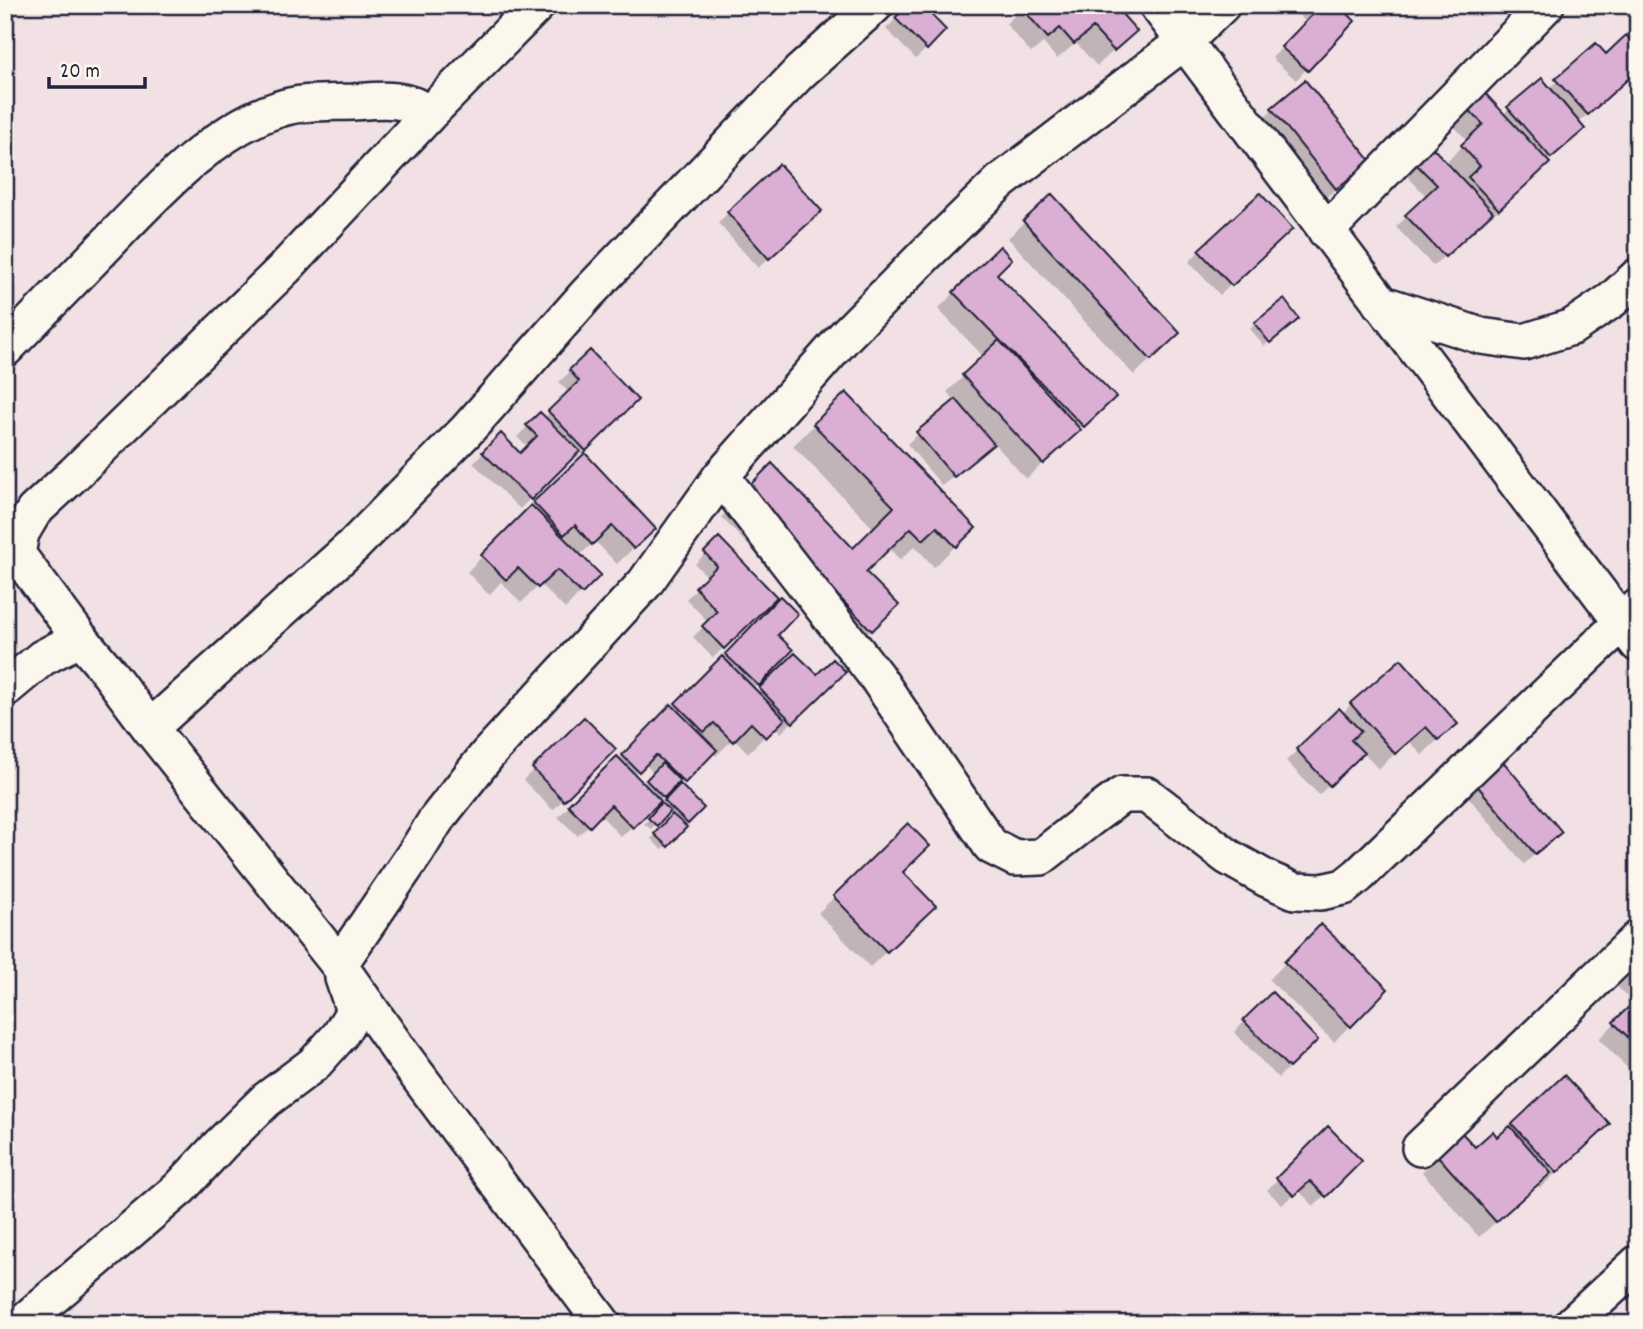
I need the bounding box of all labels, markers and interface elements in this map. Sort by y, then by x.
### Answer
scale bar [49,46,145,90]
text: 20 m [60,58,100,88]

